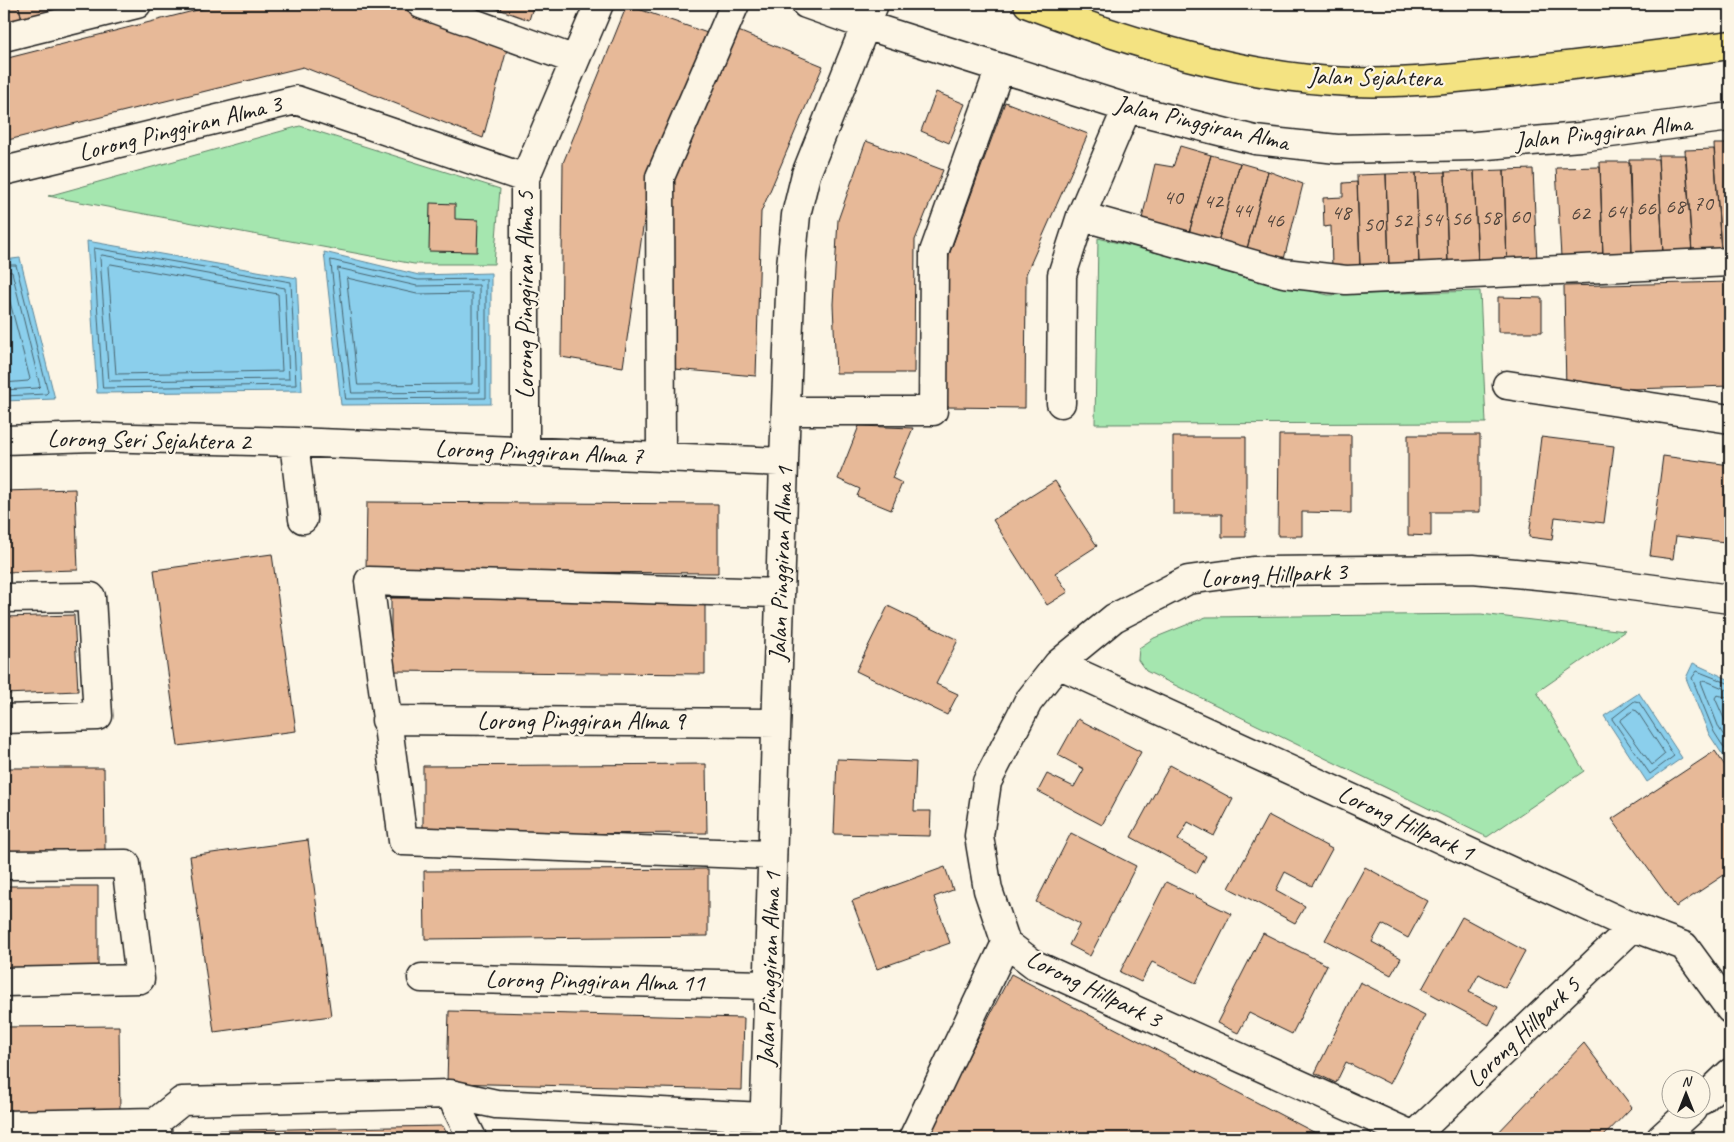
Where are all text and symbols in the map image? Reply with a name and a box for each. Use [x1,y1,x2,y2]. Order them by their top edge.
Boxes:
street label: Jalan Sejahtera [1307,60,1445,94]
street label: Lorong Pinggiran Alma 3 [75,87,287,169]
street label: Jalan Pinggiran Alma [1111,87,1295,159]
street label: Jalan Pinggiran Alma [1512,107,1696,157]
house number: 40 [1163,183,1185,211]
house number: 42 [1203,187,1225,215]
street label: Lorong Pinggiran Alma 5 [509,189,541,399]
house number: 70 [1693,189,1715,217]
house number: 68 [1665,192,1687,220]
house number: 66 [1636,194,1657,222]
house number: 44 [1232,196,1254,224]
house number: 64 [1606,197,1628,225]
house number: 48 [1331,198,1353,226]
house number: 62 [1570,199,1592,227]
house number: 60 [1510,202,1532,230]
house number: 58 [1481,203,1503,231]
house number: 56 [1451,204,1472,232]
house number: 54 [1422,205,1444,233]
house number: 46 [1264,206,1285,234]
house number: 52 [1392,206,1414,234]
house number: 50 [1363,210,1385,238]
street label: Lorong Seri Sejahtera 2 [47,422,253,458]
street label: Lorong Pinggiran Alma 7 [434,432,645,472]
street label: Jalan Pinggiran Alma 1 [762,464,800,663]
street label: Lorong Hillpark 3 [1200,555,1350,595]
street label: Lorong Pinggiran Alma 9 [477,705,687,737]
street label: Lorong Hillpark 1 [1333,778,1481,869]
street label: Jalan Pinggiran Alma 1 [750,869,788,1068]
street label: Lorong Hillpark 3 [1021,943,1168,1036]
street label: Lorong Pinggiran Alma 11 [485,963,707,999]
street label: Lorong Hillpark 5 [1459,968,1588,1094]
north arrow [1662,1070,1712,1120]
text: N [1682,1073,1693,1090]

